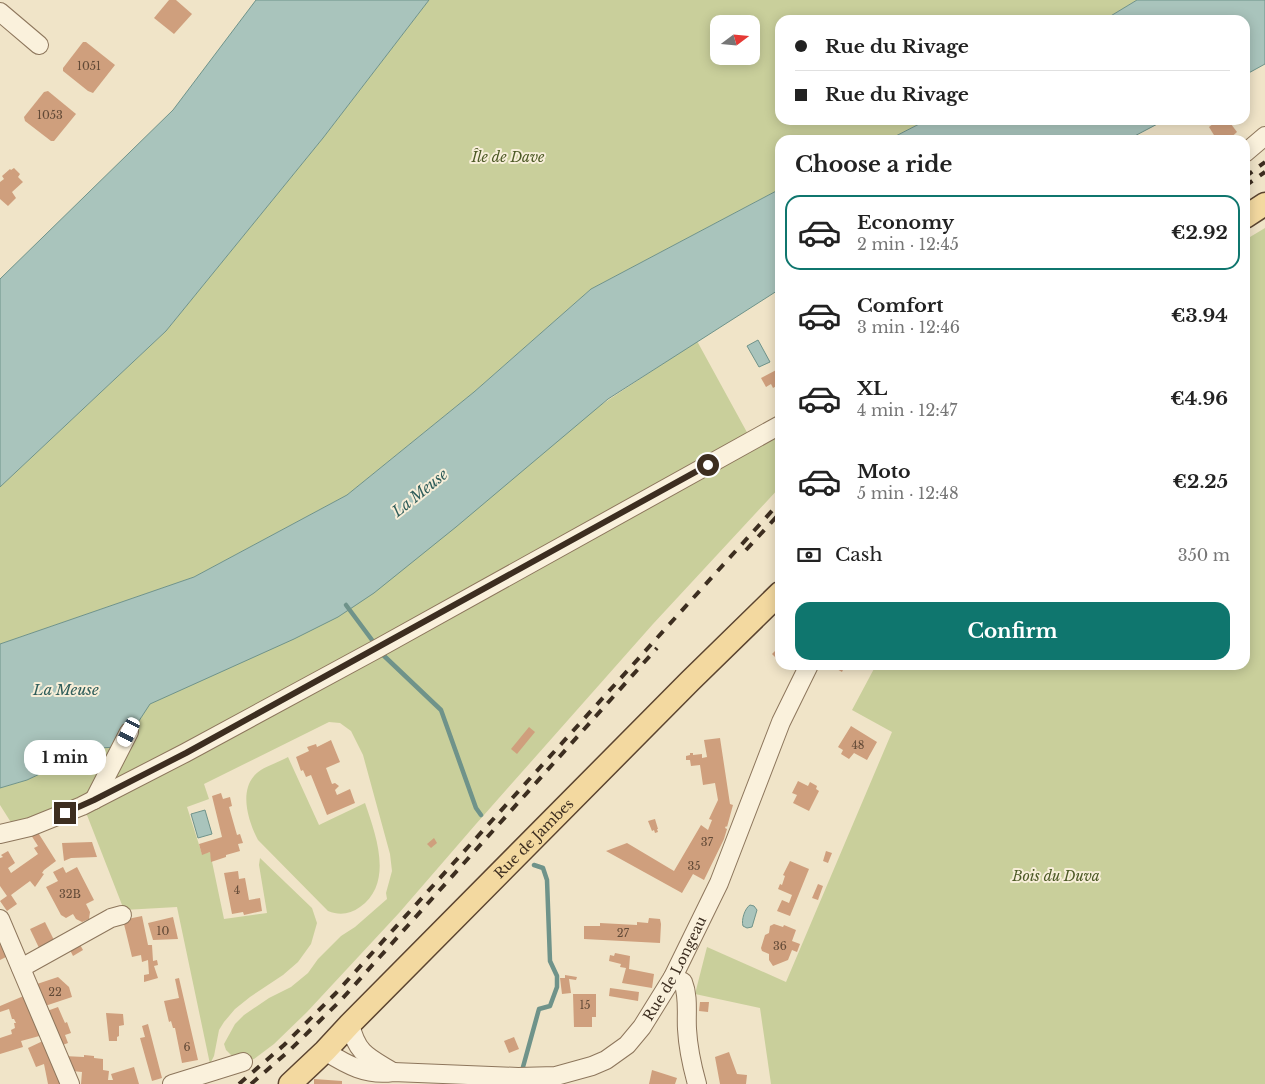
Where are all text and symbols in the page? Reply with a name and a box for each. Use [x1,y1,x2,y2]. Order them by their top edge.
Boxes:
north arrow [710,15,760,65]
map controls [710,15,760,65]
text: Rue du Rivage [825,35,969,58]
house number: 1051 [77,59,101,73]
text: Rue du Rivage [825,83,969,106]
house number: 1053 [37,108,63,122]
park label: Île de Dave [471,148,545,166]
text: Choose a ride [795,151,952,178]
icon: car [797,210,842,255]
text: Economy [857,211,954,234]
text: €2.92 [1171,221,1228,244]
text: 2 min · 12:45 [857,234,959,254]
icon: car [797,293,842,338]
text: Comfort [857,294,944,317]
text: €3.94 [1171,304,1228,327]
text: 3 min · 12:46 [857,317,960,337]
icon: car [797,376,842,421]
text: XL [857,377,887,400]
text: €4.96 [1170,387,1228,410]
text: 4 min · 12:47 [857,400,957,420]
route start [697,454,719,476]
icon: car [797,459,842,504]
text: Moto [857,460,911,483]
water label: La Meuse [387,464,451,521]
text: €2.25 [1173,470,1228,493]
text: 5 min · 12:48 [857,483,959,503]
icon: cash [795,541,823,569]
text: Cash [835,543,882,566]
text: 350 m [1178,545,1230,565]
button: Confirm [795,602,1230,660]
water label: La Meuse [32,680,99,699]
car [115,715,142,749]
house number: 48 [851,738,865,752]
callout: 1 min [24,740,106,776]
text: 1 min [42,747,88,767]
street label: Rue de Jambes [490,795,577,882]
route end [54,802,76,824]
house number: 37 [701,835,714,849]
house number: 35 [687,859,701,873]
park label: Bois du Duva [1011,867,1100,885]
house number: 4 [234,883,240,897]
house number: 32B [59,887,81,901]
street label: Rue de Longeau [639,913,711,1024]
house number: 10 [157,924,170,938]
house number: 27 [617,926,630,940]
house number: 36 [773,939,787,953]
house number: 22 [48,985,62,999]
house number: 15 [579,998,591,1012]
house number: 6 [183,1040,191,1054]

